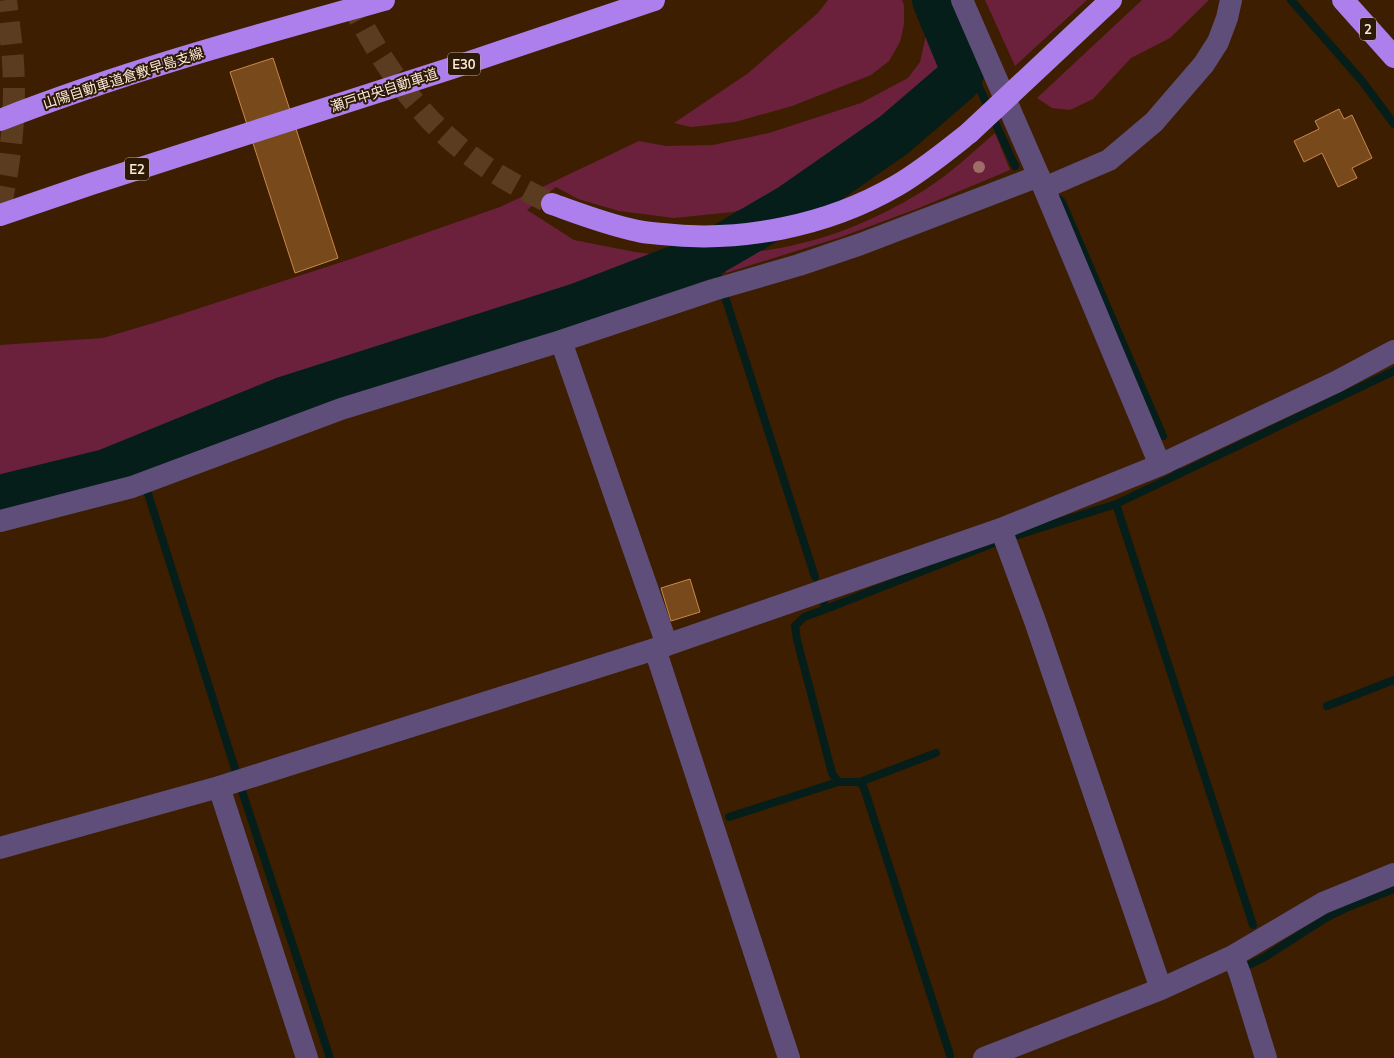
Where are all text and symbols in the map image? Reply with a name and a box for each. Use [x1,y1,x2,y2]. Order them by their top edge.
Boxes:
road number: 2 [1360,18,1376,40]
street label: 山陽自動車道倉敷早島支線 [40,43,206,113]
road number: E30 [448,53,480,75]
street label: 瀬戸中央自動車道 [328,64,440,116]
road number: E2 [125,158,149,180]

